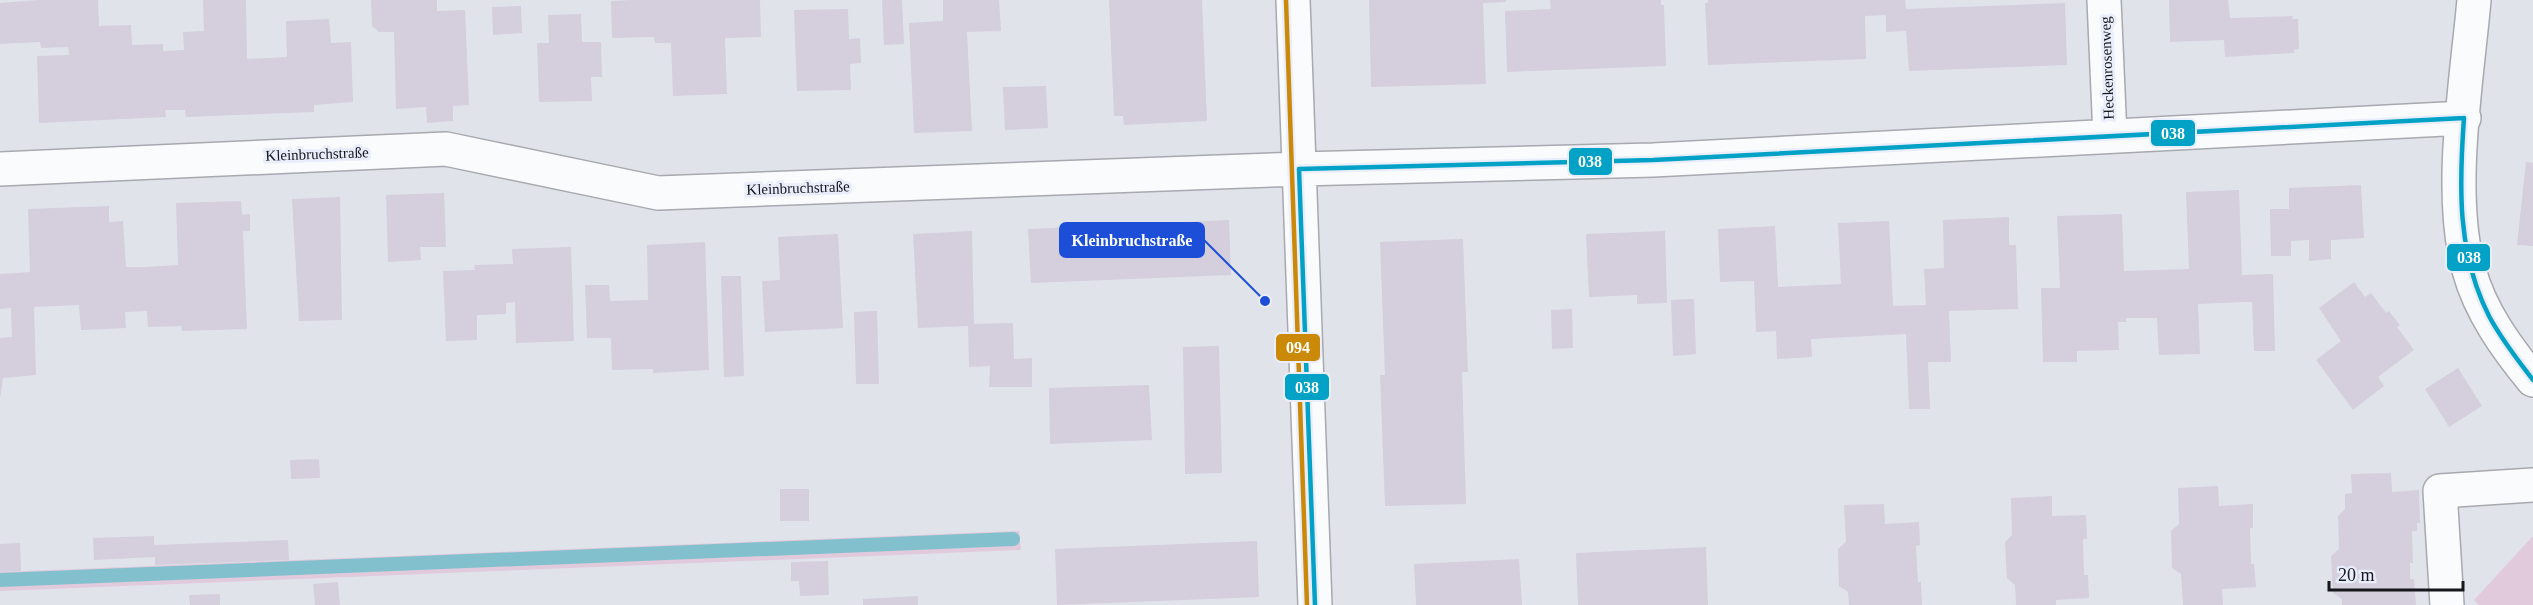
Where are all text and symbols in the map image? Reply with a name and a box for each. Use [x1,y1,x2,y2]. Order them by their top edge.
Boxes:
street label: Heckenrosenweg [2097,16,2117,120]
line badge: 038 [2150,119,2196,147]
text: 038 [2161,125,2185,142]
street label: Kleinbruchstraße [265,144,369,164]
line badge: 038 [1568,147,1613,176]
text: 038 [1578,153,1602,170]
street label: Kleinbruchstraße [746,178,850,198]
callout: Kleinbruchstraße [1060,223,1204,257]
text: Kleinbruchstraße [1072,232,1192,249]
line badge: 038 [2446,243,2491,272]
text: 038 [2457,249,2481,266]
line badge: 094 [1275,333,1321,362]
text: 094 [1286,339,1310,356]
line badge: 038 [1284,373,1330,401]
text: 038 [1295,379,1319,396]
scale bar [2329,554,2462,592]
text: 20 m [2338,565,2375,585]

